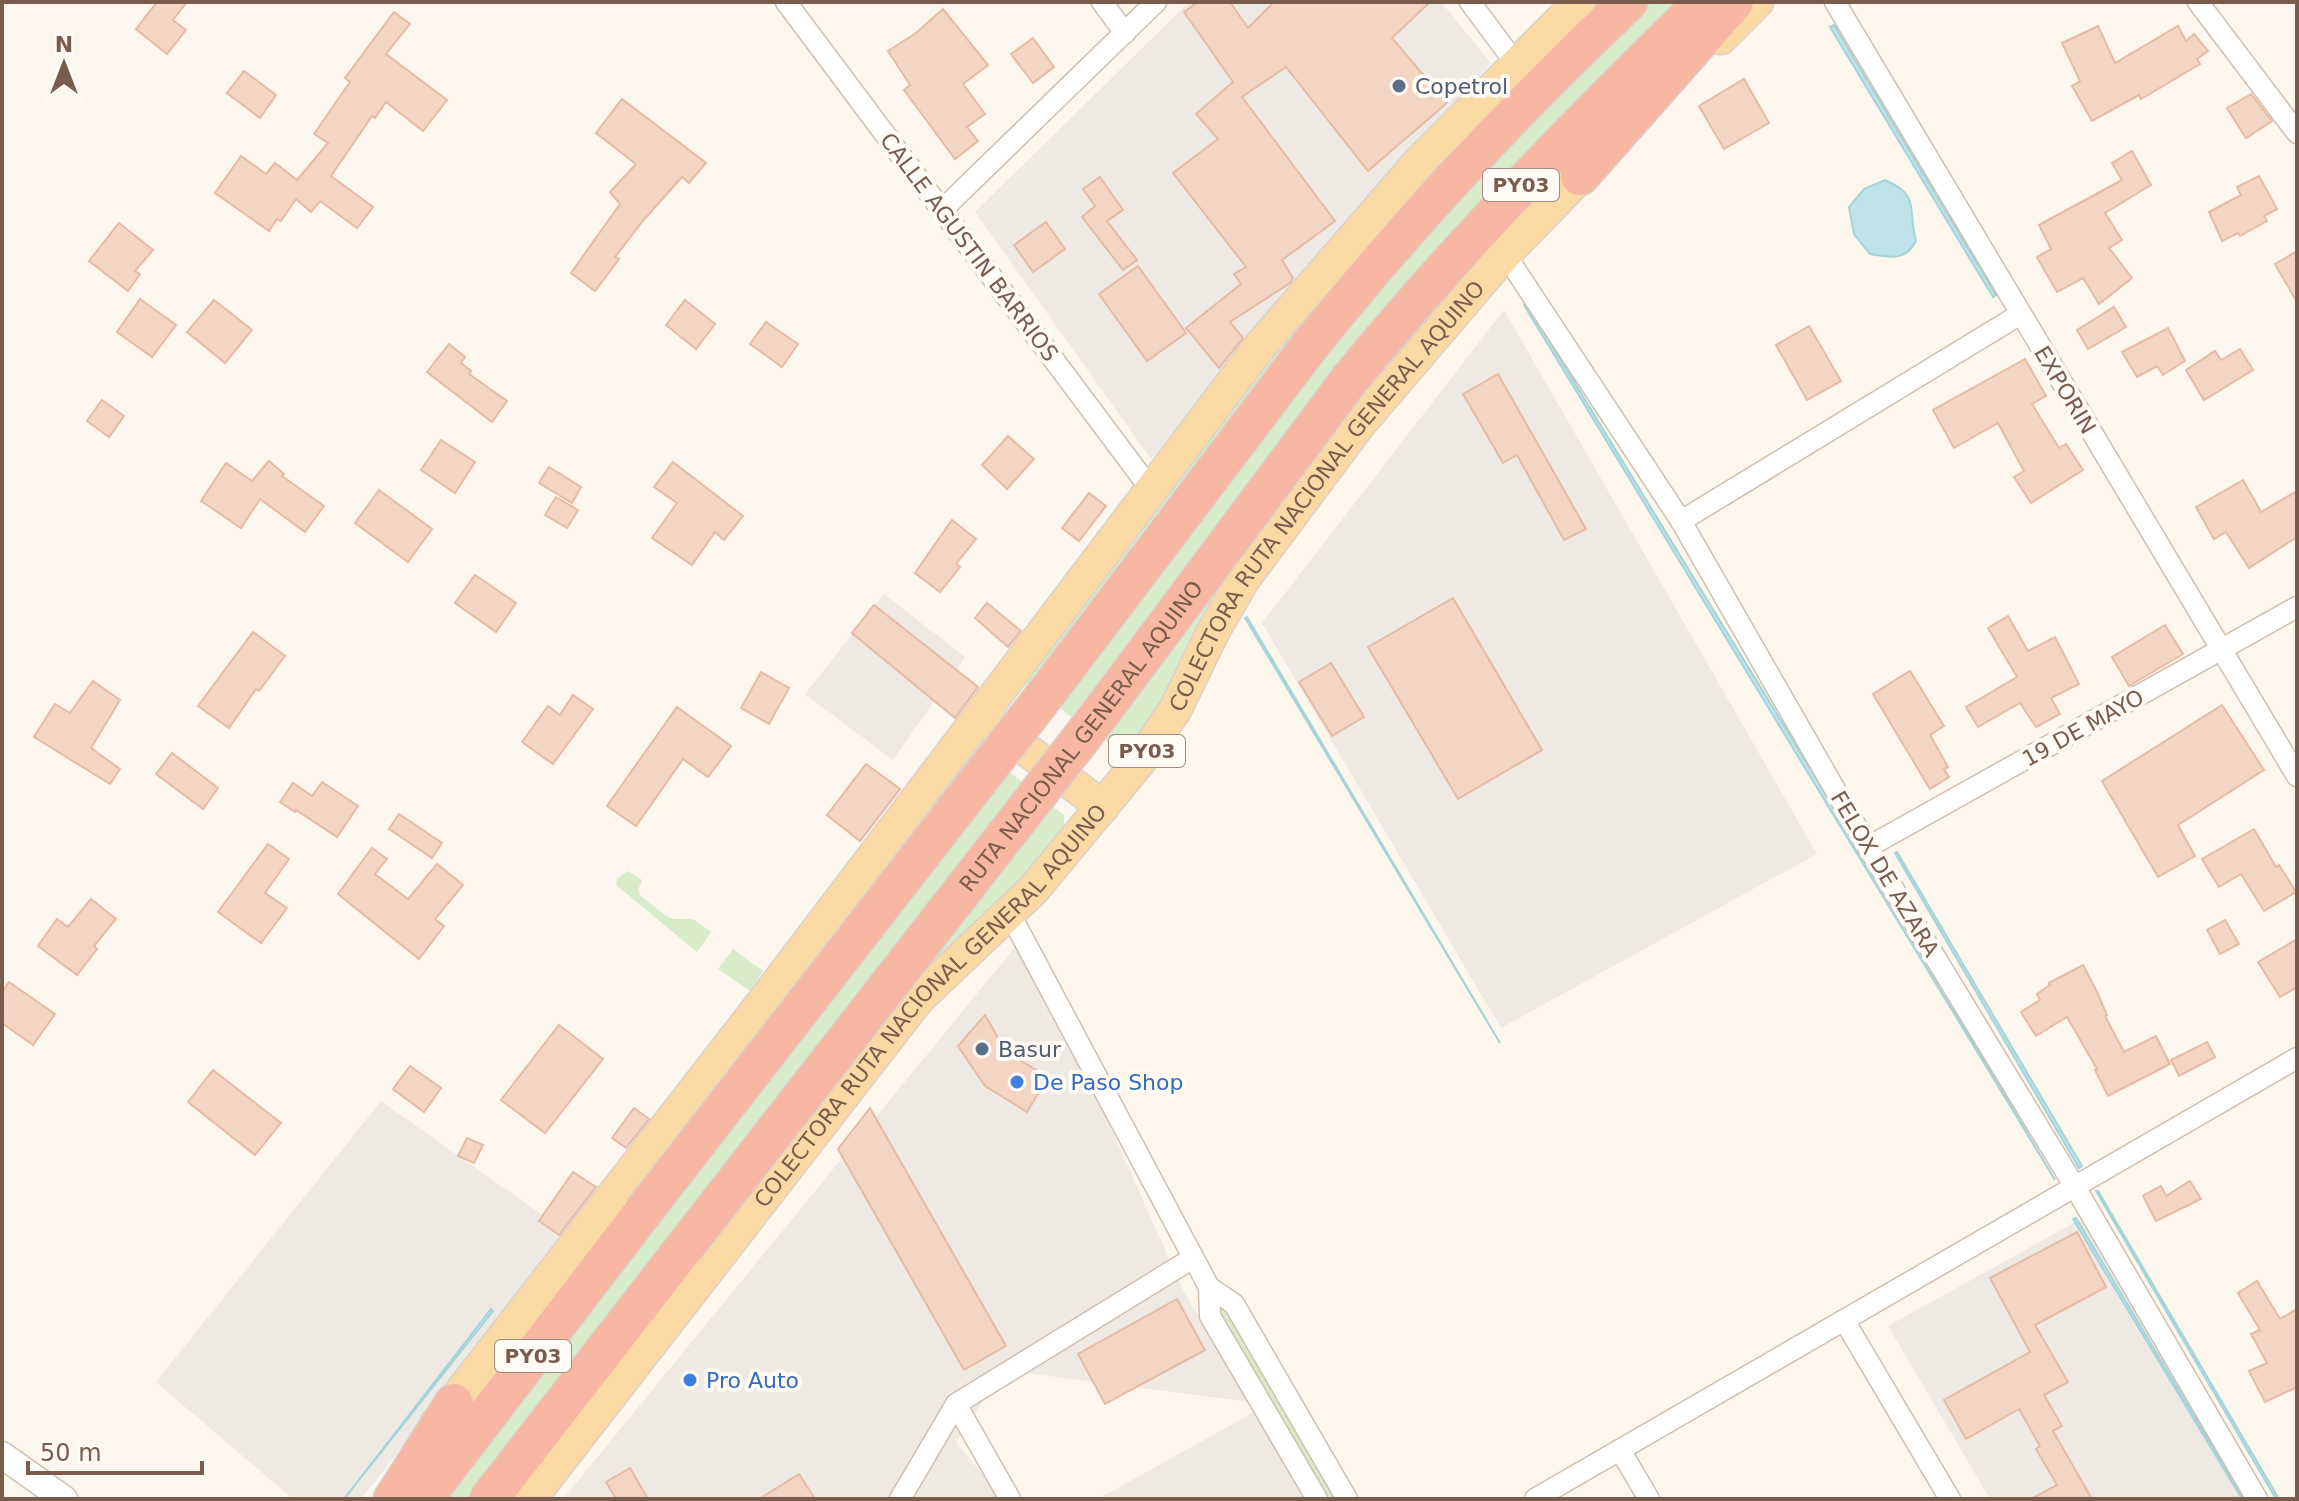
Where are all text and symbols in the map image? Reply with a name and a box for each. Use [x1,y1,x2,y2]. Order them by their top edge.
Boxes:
north arrow [24,24,104,104]
text: N [55,32,73,57]
place label: Copetrol [1415,74,1508,99]
marker: Copetrol [1390,77,1408,95]
street label: CALLE AGUSTIN BARRIOS [875,128,1063,366]
road number: PY03 [1483,169,1559,201]
street label: COLECTORA RUTA NACIONAL GENERAL AQUINO [1164,275,1489,715]
street label: EXPORIN [2029,342,2101,438]
street label: RUTA NACIONAL GENERAL AQUINO [954,575,1208,896]
street label: 19 DE MAYO [2018,684,2148,772]
road number: PY03 [1109,735,1185,767]
street label: FELOX DE AZARA [1826,787,1944,961]
street label: COLECTORA RUTA NACIONAL GENERAL AQUINO [749,799,1111,1212]
place label: Basur [998,1037,1062,1062]
marker: Basur [973,1040,991,1058]
place label: De Paso Shop [1033,1070,1183,1095]
marker: De Paso Shop [1008,1073,1026,1091]
road number: PY03 [495,1340,571,1372]
place label: Pro Auto [706,1368,799,1393]
marker: Pro Auto [681,1371,699,1389]
scale bar [28,1425,202,1475]
text: 50 m [40,1439,102,1467]

